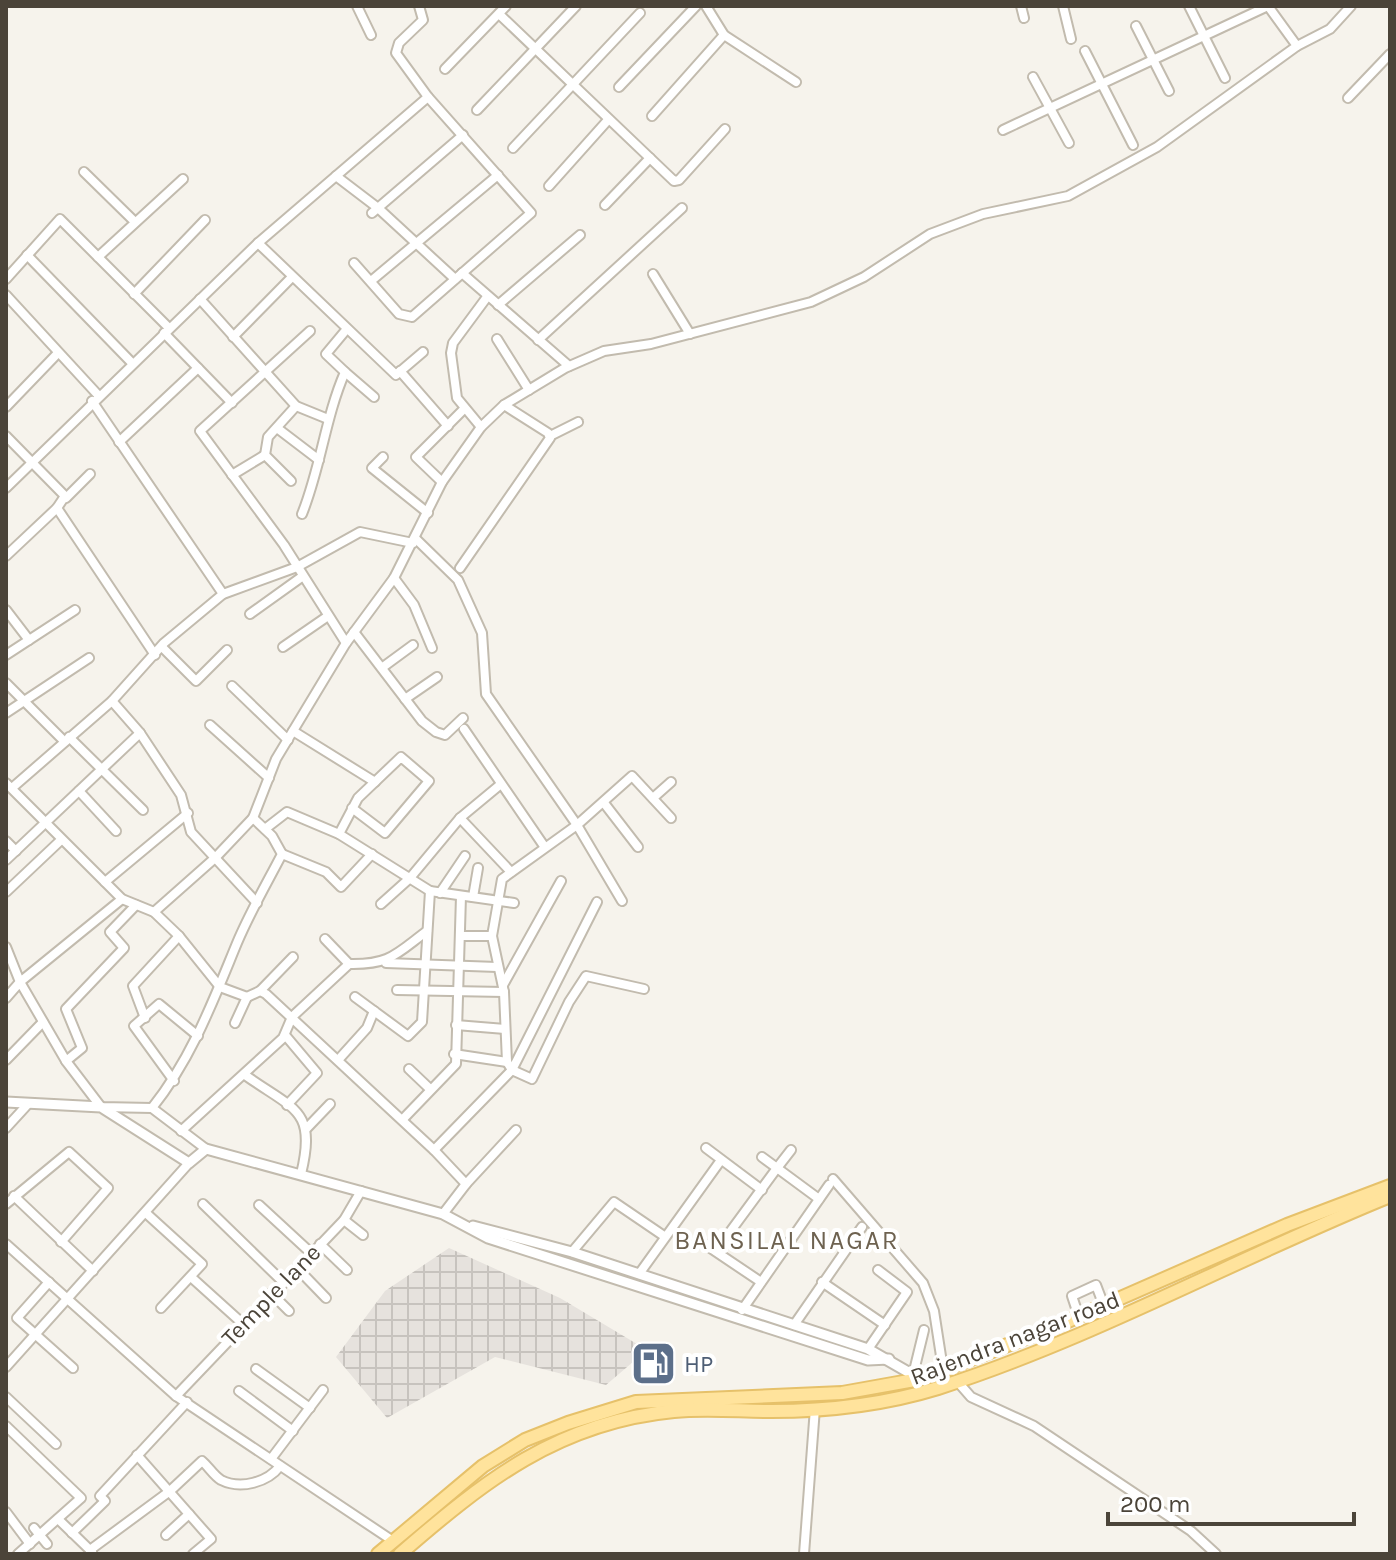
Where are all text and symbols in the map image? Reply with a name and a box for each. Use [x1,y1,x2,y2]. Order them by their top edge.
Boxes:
district label: BANSILAL NAGAR [674,1225,900,1256]
street label: Temple lane [216,1238,326,1352]
street label: Rajendra nagar road [906,1285,1124,1391]
fuel station icon: HP [629,1340,677,1388]
place label: HP [684,1350,713,1378]
scale bar [1108,1476,1354,1526]
text: 200 m [1120,1490,1191,1518]

